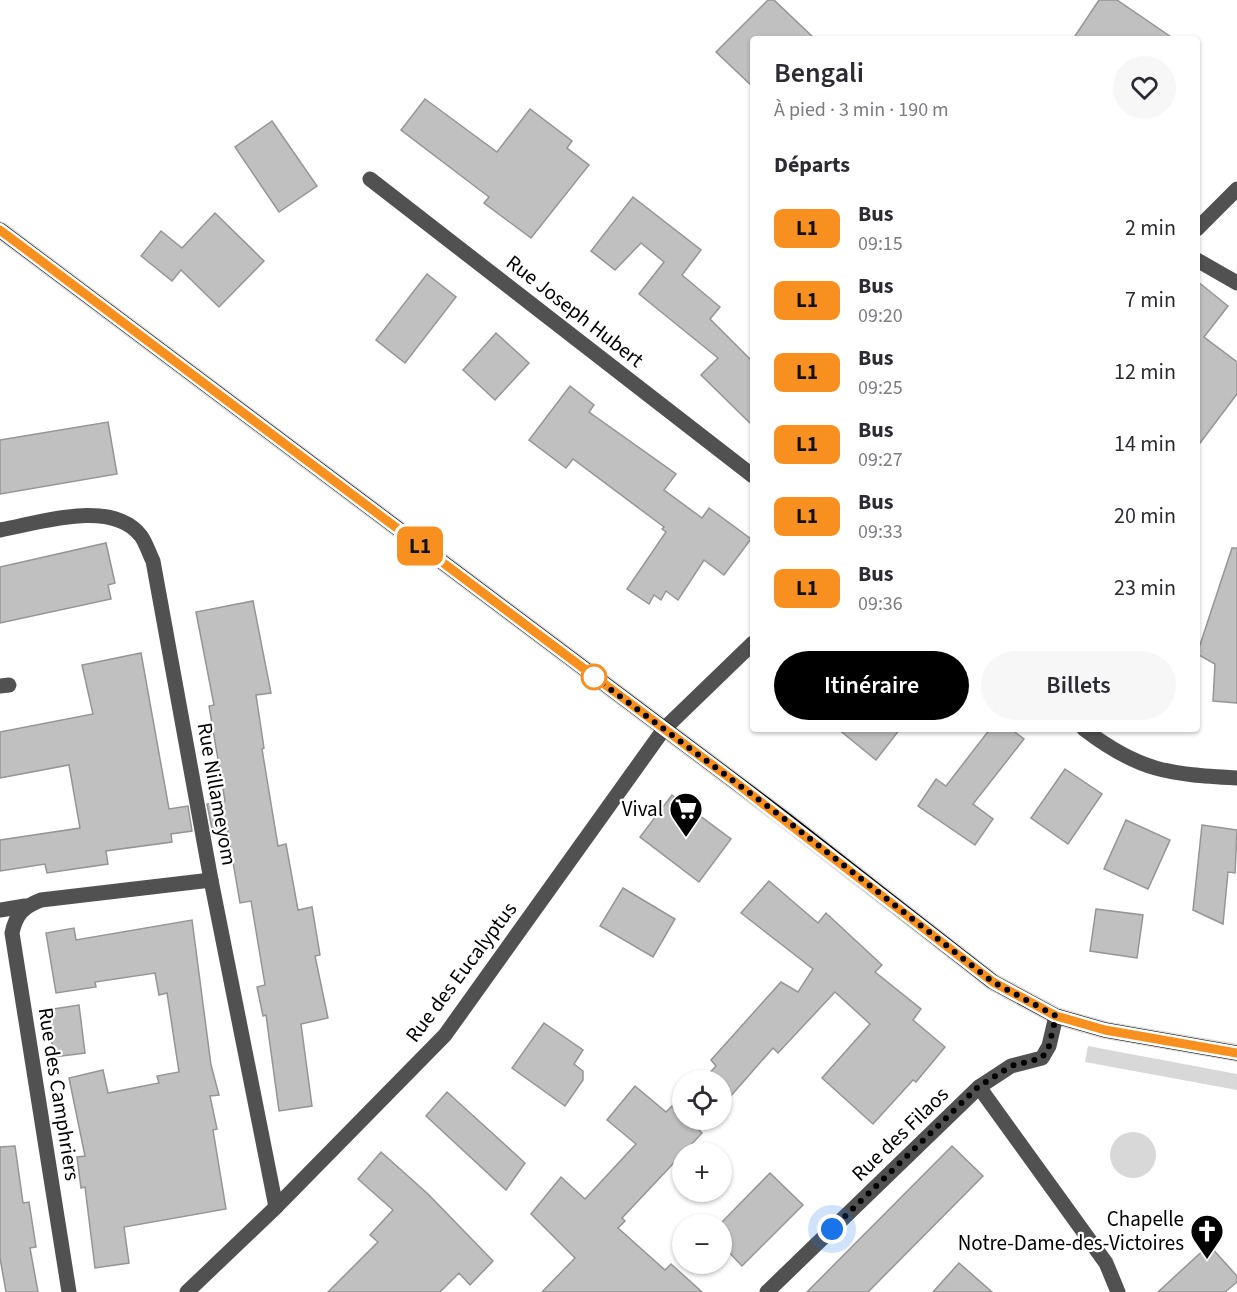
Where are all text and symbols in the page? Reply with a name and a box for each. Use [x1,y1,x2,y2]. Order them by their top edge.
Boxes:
text: Bengali [774,53,864,93]
button: heart [1113,56,1176,119]
text: À pied · 3 min · 190 m [774,96,949,124]
text: Départs [774,149,850,181]
text: Bus [858,198,894,230]
text: 2 min [1125,212,1176,244]
text: L1 [796,213,818,243]
text: 09:15 [858,230,903,258]
street label: Rue Joseph Hubert [500,248,650,374]
text: Bus [858,270,894,302]
text: 7 min [1125,284,1176,316]
text: L1 [796,285,818,315]
text: 09:20 [858,302,903,330]
text: Bus [858,342,894,374]
text: 12 min [1114,356,1176,388]
text: L1 [796,357,818,387]
text: 09:25 [858,374,903,402]
text: Bus [858,414,894,446]
text: 14 min [1114,428,1176,460]
text: L1 [796,429,818,459]
text: 09:27 [858,446,903,474]
text: Bus [858,486,894,518]
text: 20 min [1114,500,1176,532]
text: L1 [796,501,818,531]
text: 09:33 [858,518,903,546]
line badge: L1 [393,526,447,566]
text: L1 [409,531,431,561]
text: Bus [858,558,894,590]
text: 23 min [1114,572,1176,604]
text: L1 [796,573,818,603]
text: 09:36 [858,590,903,618]
button: Itinéraire [774,651,969,720]
button: Billets [981,651,1176,720]
unlabelled marker [581,664,607,690]
street label: Rue Nillameyom [190,720,244,868]
supermarket icon: Vival [668,791,704,838]
place label: Vival [622,794,663,824]
street label: Rue des Eucalyptus [398,895,524,1049]
street label: Rue des Camphriers [30,1005,88,1183]
map controls [672,1070,732,1274]
button: locate [672,1070,732,1130]
street label: Rue des Filaos [845,1080,955,1188]
button: + [672,1142,732,1202]
place label: Chapelle Notre-Dame-des-Victoires [958,1204,1184,1258]
church icon: Chapelle Notre-Dame-des-Victoires [1189,1213,1225,1260]
button: − [672,1214,732,1274]
your location [817,1214,847,1244]

